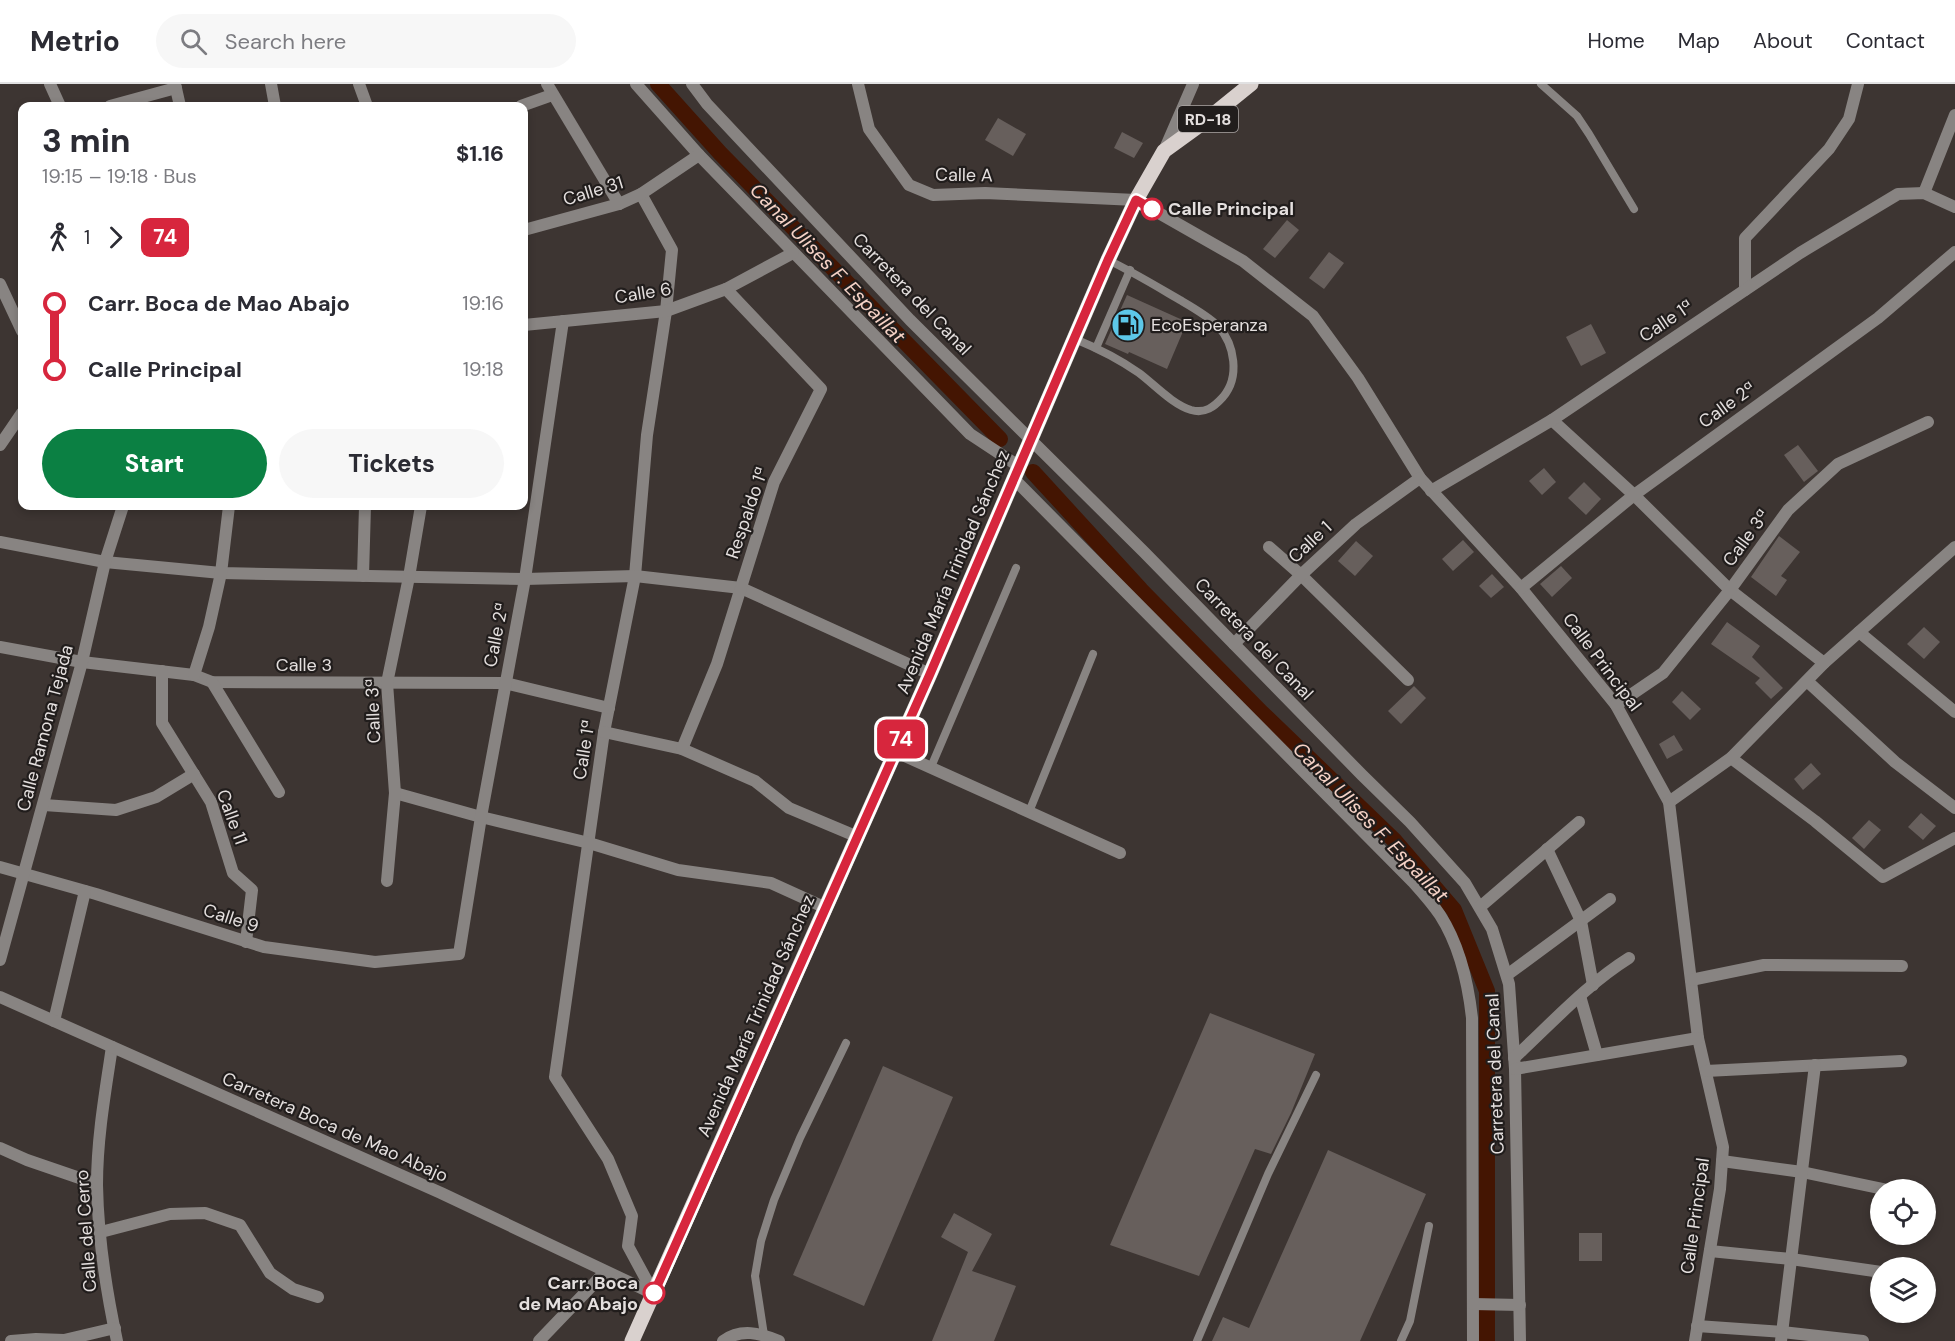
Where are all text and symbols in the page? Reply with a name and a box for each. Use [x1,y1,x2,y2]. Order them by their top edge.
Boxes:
search box [156,14,576,68]
text: Metrio [30,23,120,60]
icon: search [177,25,210,58]
text: Search here [225,27,346,56]
text: Home [1587,27,1645,55]
text: Map [1678,27,1720,55]
text: About [1753,27,1813,55]
text: Contact [1846,27,1925,55]
road number: RD-18 [1178,106,1238,132]
text: 3 min [42,119,130,162]
text: $1.16 [456,139,504,168]
street label: Calle A [935,162,993,188]
text: 19:15 – 19:18 · Bus [42,163,197,189]
street label: Calle 31 [560,171,626,211]
water label: Canal Ulises F. Espaillat [745,177,912,349]
place label: Calle Principal [1168,197,1294,221]
marker: Calle Principal [1141,198,1163,220]
icon: walk [42,221,75,254]
icon: forward [99,221,132,254]
text: 74 [153,223,177,251]
text: 1 [84,224,90,250]
street label: Carretera del Canal [847,228,977,360]
street label: Calle 6 [613,277,673,309]
text: Carr. Boca de Mao Abajo [88,289,350,318]
text: 19:16 [462,290,504,316]
street label: Calle 1ª [1634,294,1698,348]
fuel station icon: EcoEsperanza [1110,307,1146,343]
place label: EcoEsperanza [1151,313,1268,337]
text: Calle Principal [88,355,242,384]
text: 19:18 [463,356,504,382]
street label: Calle 2ª [1694,376,1760,434]
button: Start [42,429,267,498]
button: Tickets [279,429,504,498]
street label: Avenida María Trinidad Sánchez [891,446,1015,698]
street label: Respaldo 1ª [720,464,774,562]
street label: Calle 3ª [1717,505,1775,571]
street label: Calle 1 [1283,516,1337,568]
street label: Carretera del Canal [1189,573,1319,705]
street label: Calle 2ª [478,601,514,669]
street label: Calle Principal [1557,608,1647,716]
street label: Calle Ramona Tejada [11,642,79,814]
street label: Calle 3 [276,653,332,677]
street label: Calle 3ª [360,678,386,744]
street label: Calle 1ª [567,719,601,781]
line badge: 74 [874,720,928,758]
text: 74 [889,725,913,753]
water label: Canal Ulises F. Espaillat [1288,736,1455,908]
street label: Calle 11 [211,786,253,848]
street label: Avenida María Trinidad Sánchez [692,891,820,1141]
street label: Calle 9 [200,898,262,938]
street label: Carretera del Canal [1480,993,1510,1155]
street label: Carretera Boca de Mao Abajo [218,1066,452,1188]
street label: Calle Principal [1675,1156,1715,1276]
street label: Calle del Cerro [70,1169,102,1293]
map controls [1870,1179,1936,1323]
button: locate [1870,1179,1936,1245]
button: layers [1870,1257,1936,1323]
place label: Carr. Boca de Mao Abajo [518,1271,638,1316]
marker: Carr. Boca de Mao Abajo [643,1282,665,1304]

